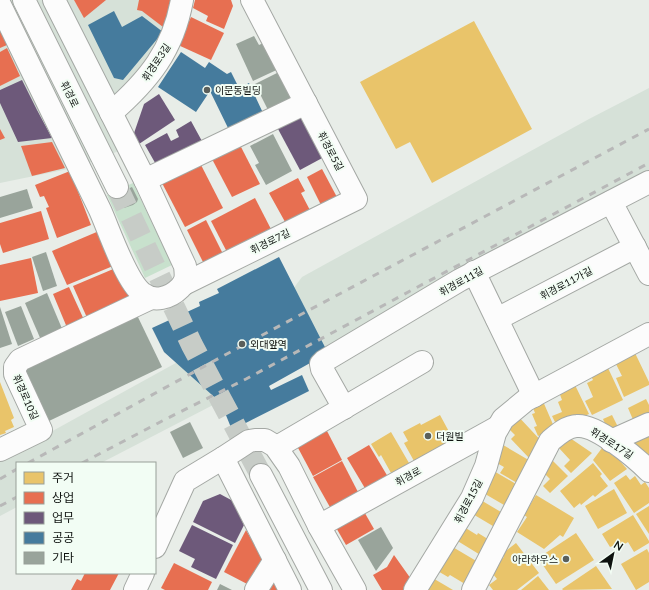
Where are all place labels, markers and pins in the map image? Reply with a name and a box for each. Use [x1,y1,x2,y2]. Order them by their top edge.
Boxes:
place label: 이문동빌딩 [215,84,261,96]
marker: 이문동빌딩 [202,85,212,95]
place label: 외대앞역 [250,338,287,350]
marker: 외대앞역 [237,339,247,349]
place label: 더원빌 [436,430,464,442]
marker: 더원빌 [423,431,433,441]
place label: 아라하우스 [512,553,558,565]
marker: 아라하우스 [561,554,571,564]

